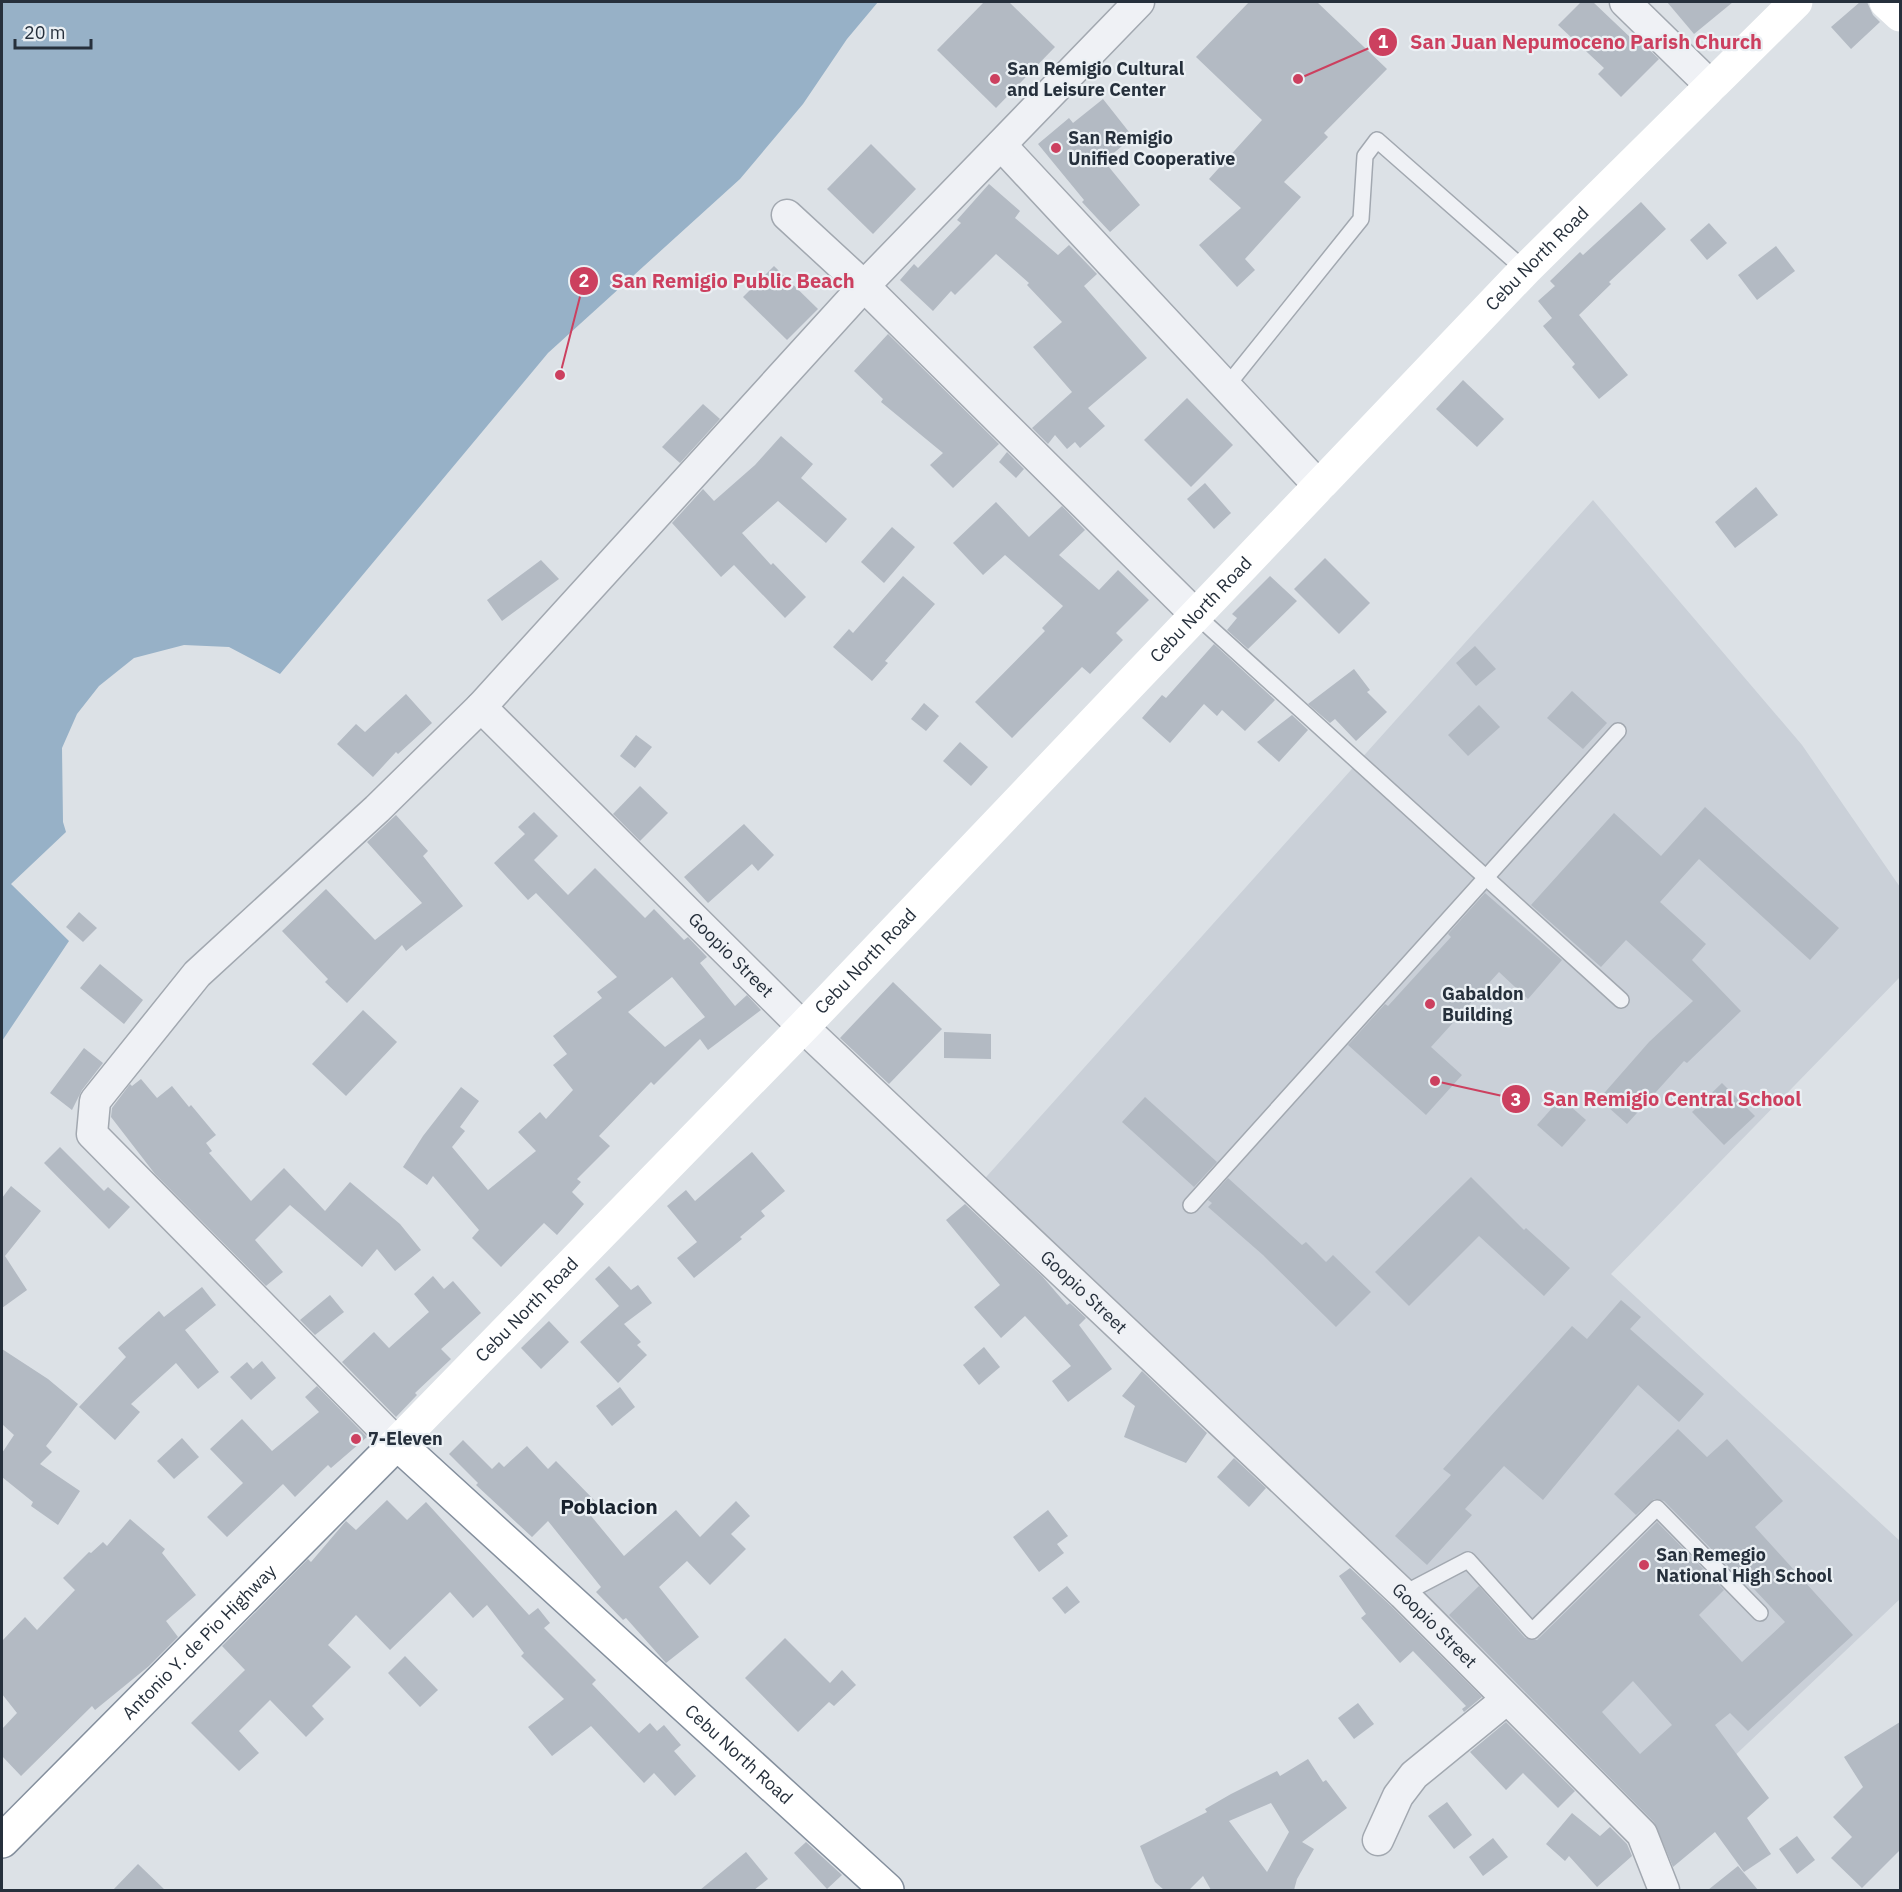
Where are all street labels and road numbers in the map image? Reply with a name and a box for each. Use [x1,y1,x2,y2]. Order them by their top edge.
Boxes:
street label: Cebu North Road [1480,201,1594,315]
street label: Cebu North Road [1145,552,1257,667]
street label: Cebu North Road [809,903,921,1019]
street label: Goopio Street [683,907,779,1002]
street label: Goopio Street [1036,1245,1132,1338]
street label: Cebu North Road [470,1252,583,1367]
street label: Antonio Y. de Pio Highway [117,1559,281,1724]
street label: Goopio Street [1387,1578,1482,1673]
street label: Cebu North Road [680,1699,797,1809]

